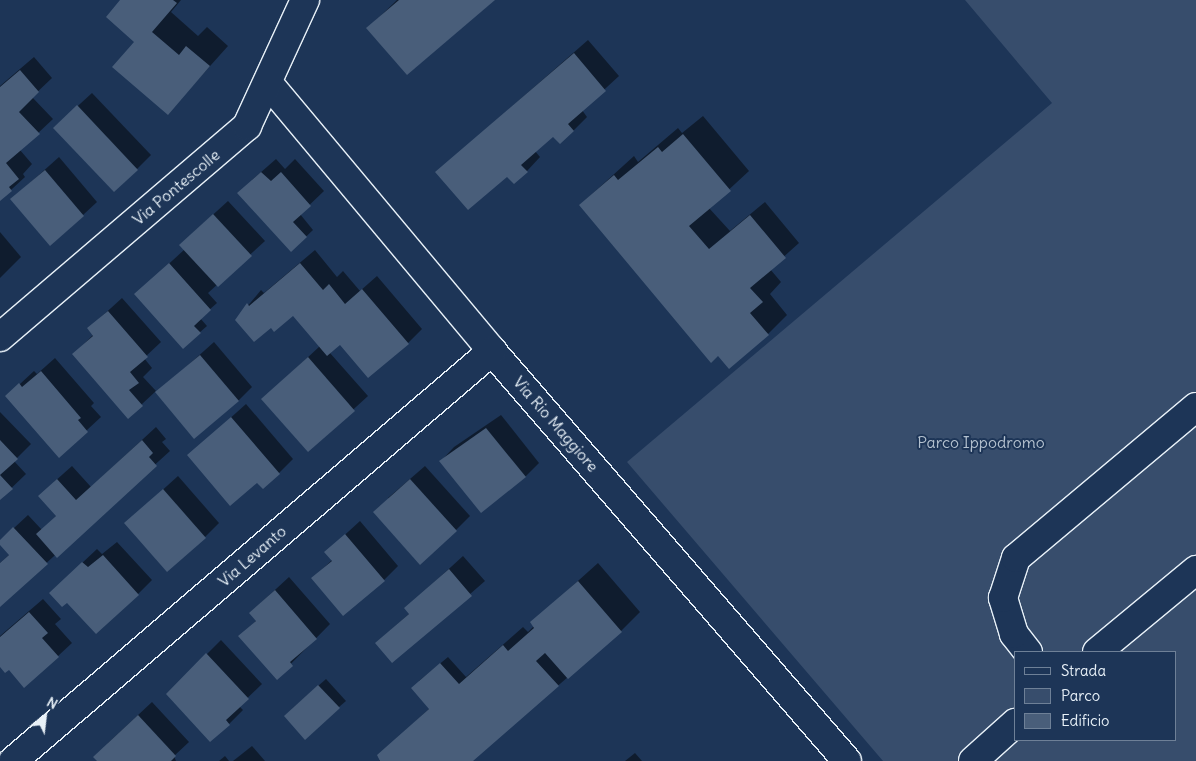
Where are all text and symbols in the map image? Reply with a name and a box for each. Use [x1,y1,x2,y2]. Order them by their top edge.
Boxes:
street label: Via Pontescolle [129,145,223,229]
street label: Via Rio Maggiore [509,372,603,476]
park label: Parco Ippodromo [917,432,1045,452]
street label: Via Levanto [214,521,290,591]
legend [1014,651,1176,741]
text: Strada [1061,661,1106,680]
text: Parco [1061,686,1100,705]
north arrow [20,691,70,741]
text: N [44,693,61,713]
text: Edificio [1061,711,1109,730]

